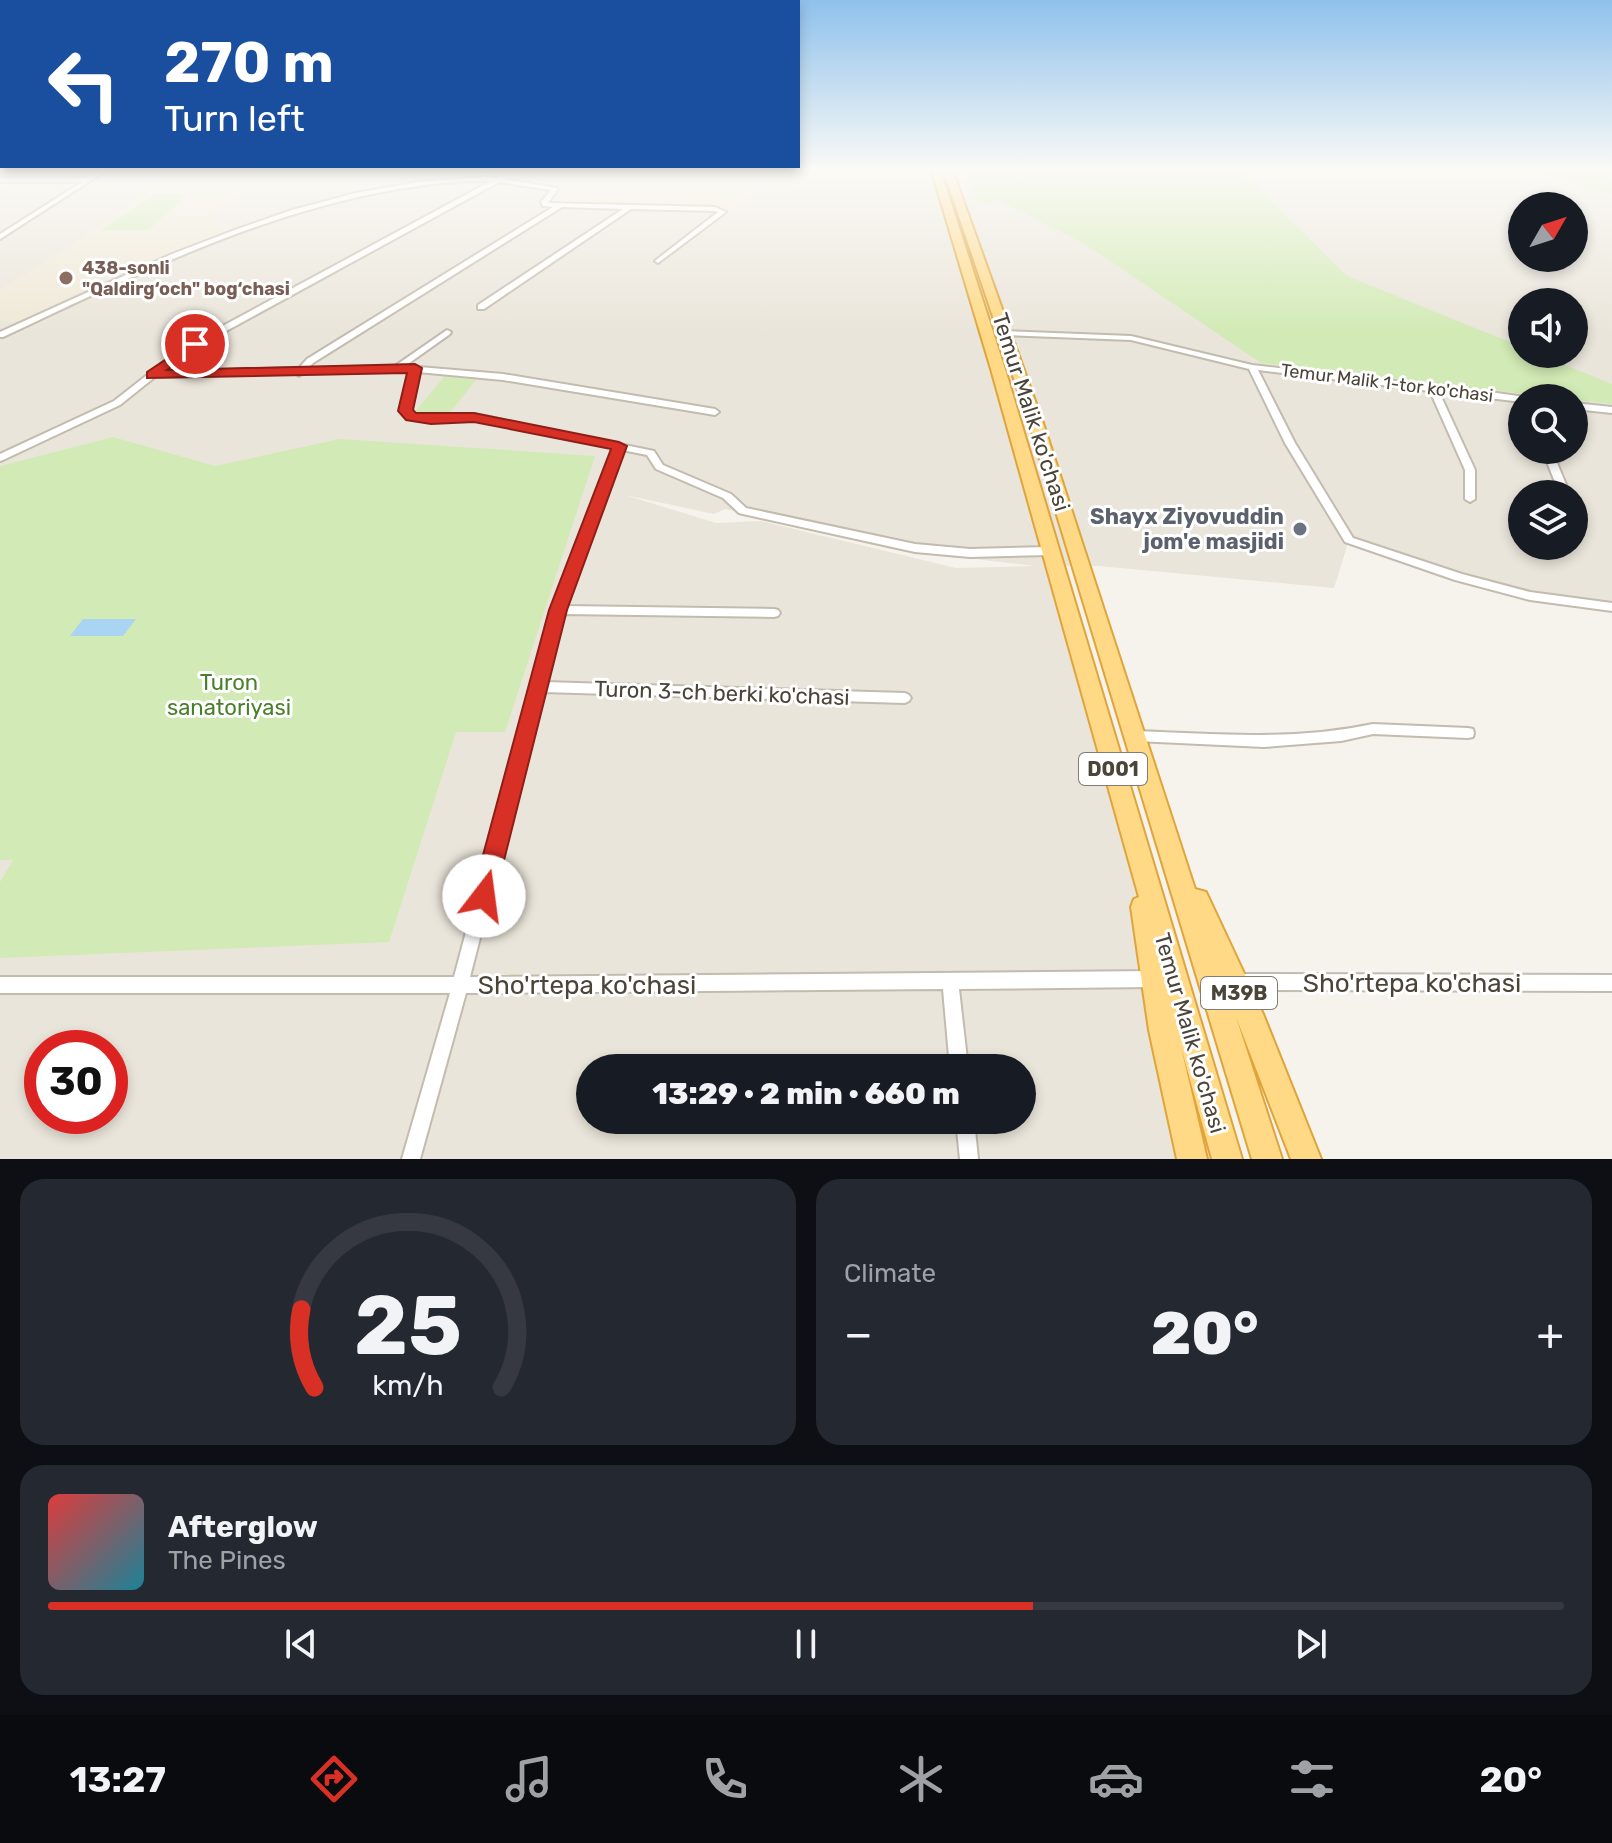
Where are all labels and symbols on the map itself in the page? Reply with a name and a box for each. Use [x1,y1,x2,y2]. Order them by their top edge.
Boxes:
north arrow [1508,192,1588,272]
place label: 438-sonli "Qaldirg‘och" bog‘chasi [82,257,290,300]
marker: 438-sonli "Qaldirg‘och" bog‘chasi [57,269,75,287]
street label: Temur Malik ko'chasi [986,309,1076,515]
pin [161,310,229,378]
street label: Temur Malik 1-tor ko'chasi [1280,359,1494,407]
place label: Shayx Ziyovuddin jom'e masjidi [1090,503,1284,555]
marker: Shayx Ziyovuddin jom'e masjidi [1291,520,1309,538]
park label: Turon sanatoriyasi [167,669,291,721]
street label: Turon 3-ch berki ko'chasi [594,675,850,711]
road number: D001 [1079,753,1147,785]
position arrow [442,854,526,938]
street label: Temur Malik ko'chasi [1148,930,1232,1136]
street label: Sho'rtepa ko'chasi [1303,968,1521,999]
street label: Sho'rtepa ko'chasi [478,970,696,1001]
road number: M39B [1201,977,1277,1009]
speed limit sign: 30 [24,1030,128,1134]

